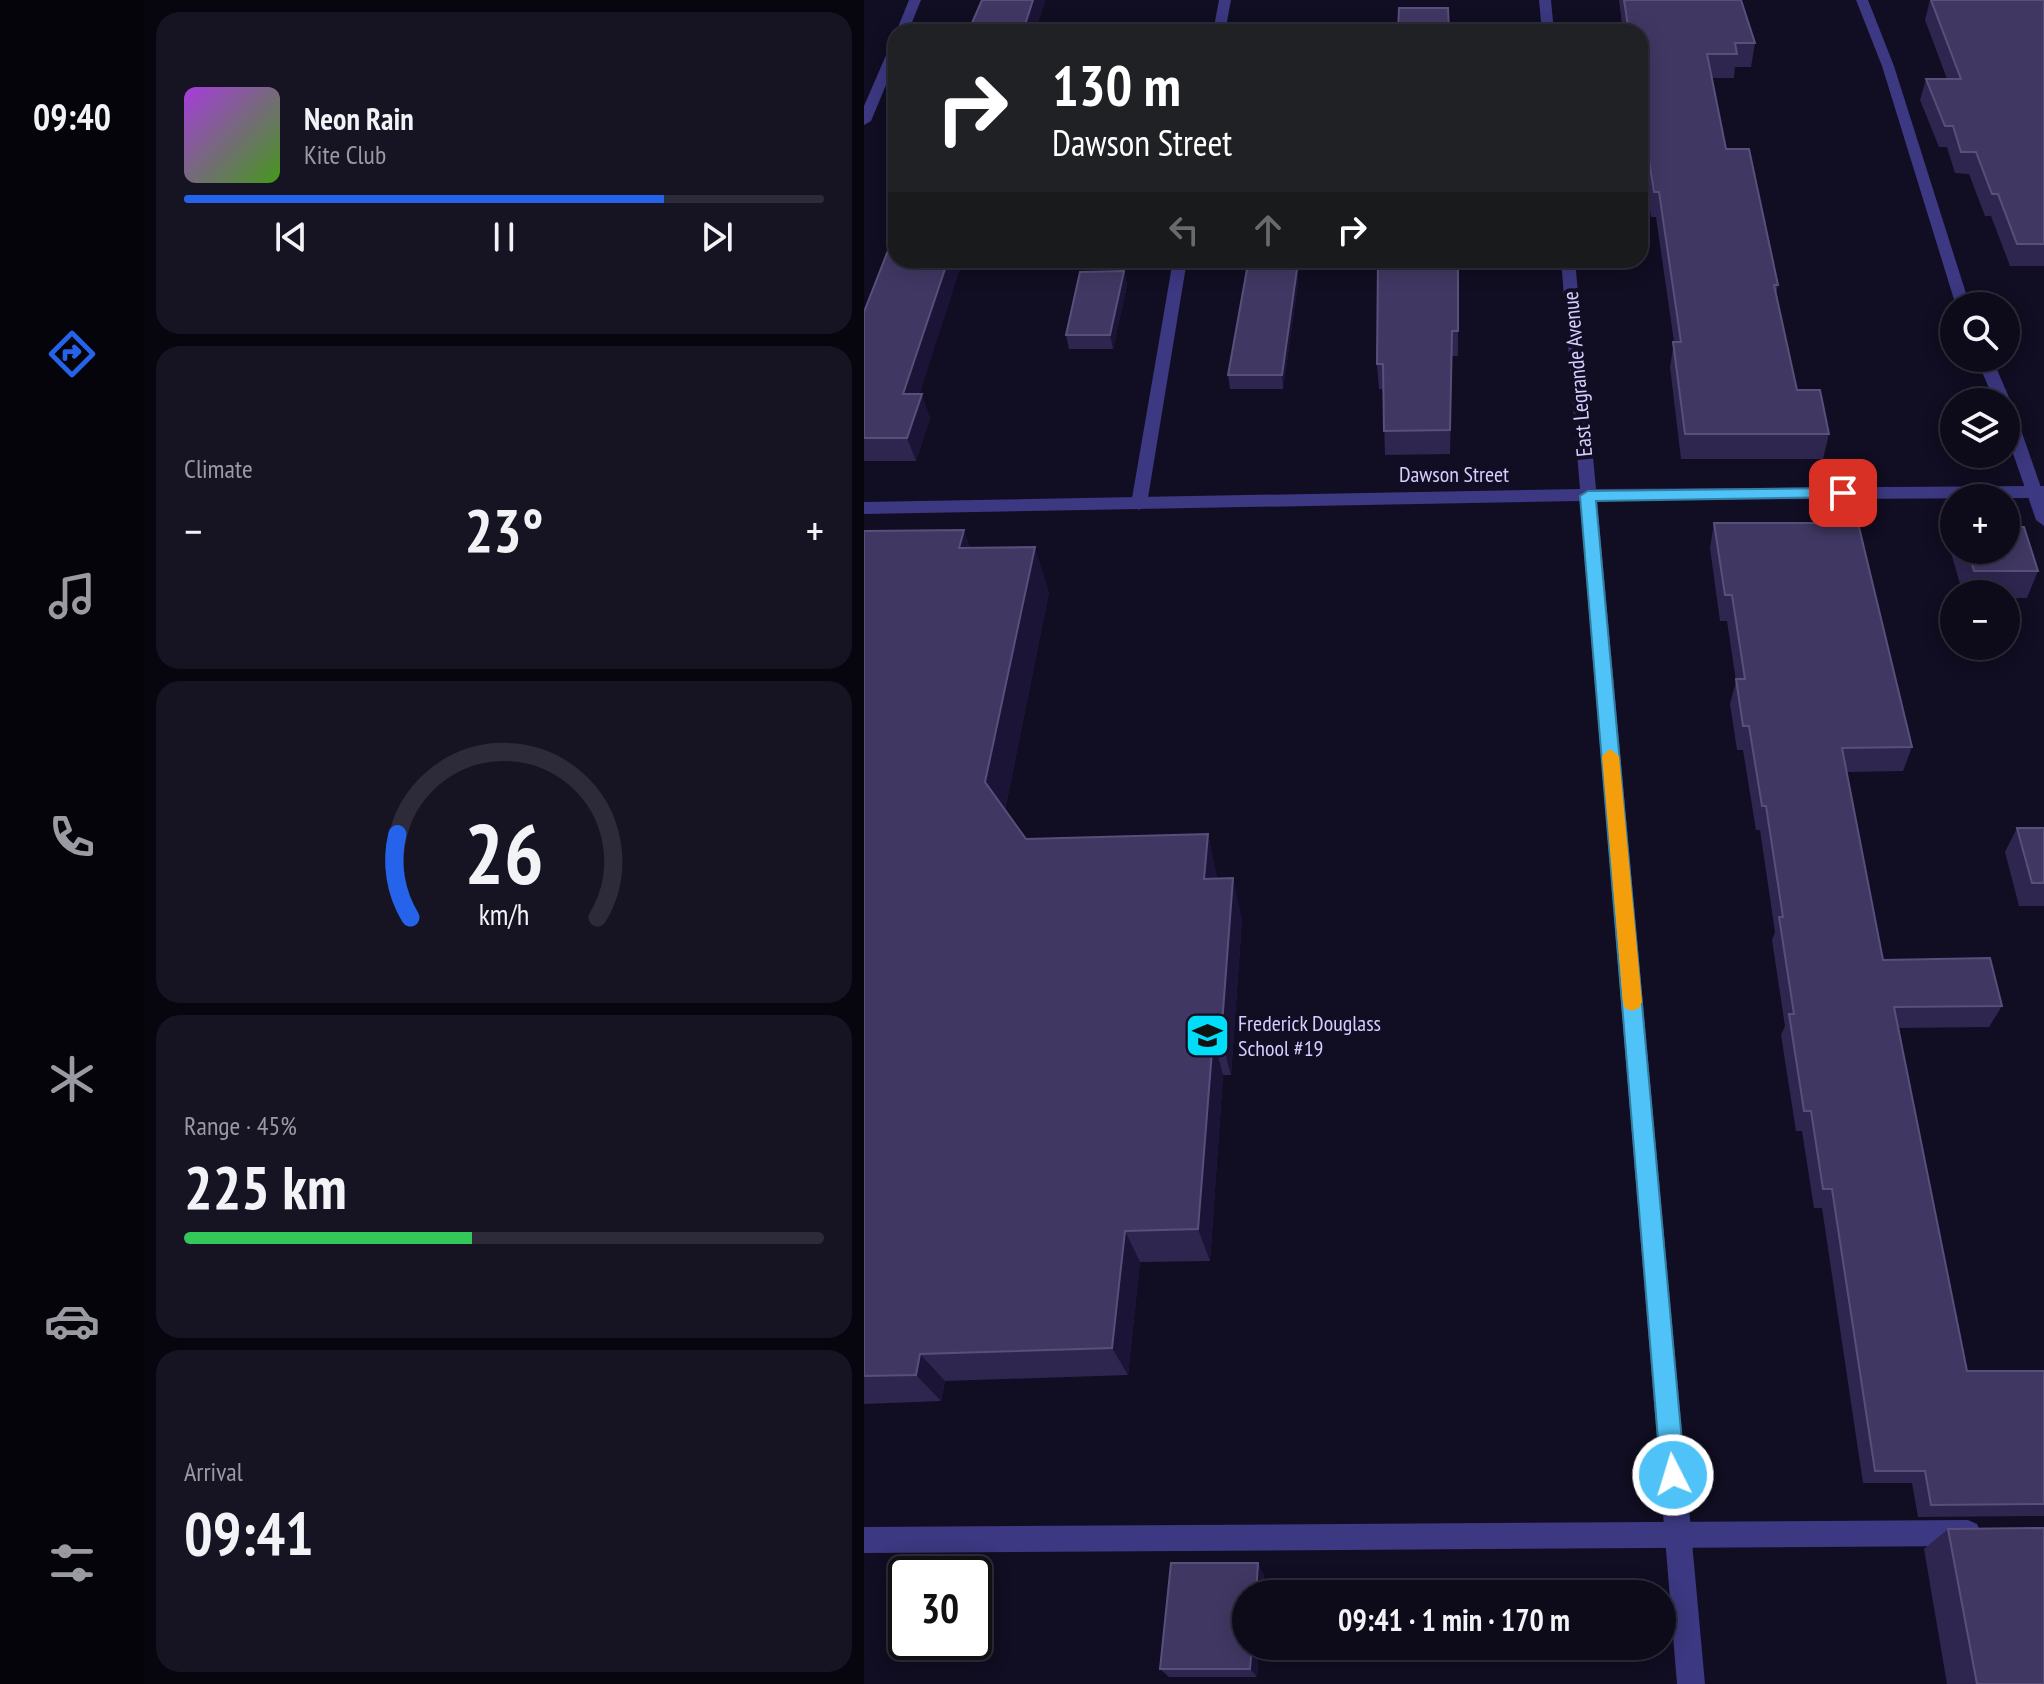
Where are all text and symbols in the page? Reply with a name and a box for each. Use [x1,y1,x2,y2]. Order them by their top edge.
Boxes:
text: 130 m [1052,49,1181,121]
icon: right [920,56,1024,160]
text: 09:40 [33,93,111,140]
text: Neon Rain [304,99,414,138]
text: Dawson Street [1052,119,1232,166]
text: Kite Club [304,138,386,171]
icon: left [1162,208,1206,252]
icon: ahead [1246,208,1290,252]
icon: right [1330,208,1374,252]
icon: previous [269,215,313,259]
icon: pause [482,215,526,259]
icon: next [695,215,739,259]
street label: East Legrande Avenue [1556,290,1598,458]
map controls [1940,292,2020,660]
button: search [1940,292,2020,372]
icon: directions [44,326,100,382]
button: layers [1940,388,2020,468]
text: Climate [184,452,253,485]
pin [1809,459,1877,527]
street label: Dawson Street [1399,460,1509,488]
icon: arrive [1821,471,1865,515]
button: + [1940,484,2020,564]
text: 23° [464,491,544,569]
text: − [184,502,202,559]
text: + [806,502,824,559]
icon: music [44,568,100,624]
button: − [1940,580,2020,660]
text: 26 [464,799,544,907]
icon: phone [44,809,100,865]
text: km/h [479,896,529,933]
place label: Frederick Douglass School #19 [1238,1009,1381,1062]
school or university icon: Frederick Douglass School #19 [1183,1012,1231,1060]
icon: climate [44,1051,100,1107]
text: Range · 45% [184,1109,297,1142]
text: 225 km [184,1148,347,1226]
icon: car [44,1293,100,1349]
position arrow [1631,1433,1715,1517]
text: Arrival [184,1455,243,1488]
text: 09:41 [184,1494,314,1572]
icon: filters [44,1535,100,1591]
speed limit sign: 30 [888,1556,992,1660]
text: 09:41 · 1 min · 170 m [1338,1600,1570,1639]

